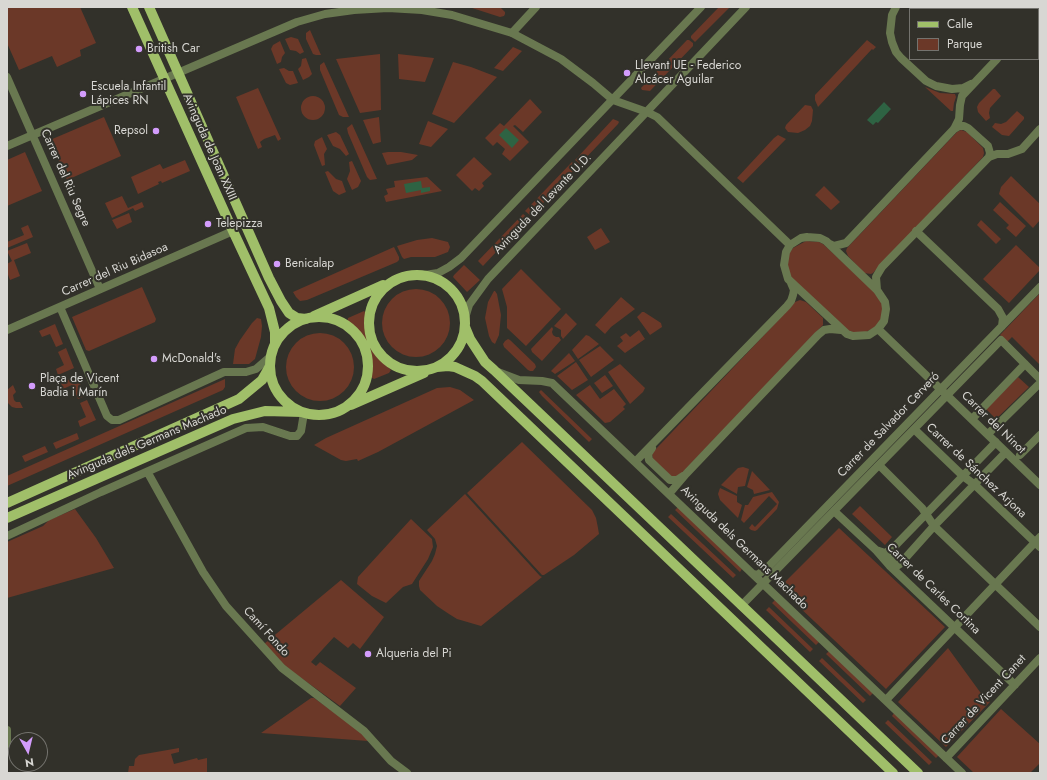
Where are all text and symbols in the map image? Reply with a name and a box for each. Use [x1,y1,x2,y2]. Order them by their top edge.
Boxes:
legend [909,8,1039,60]
text: Calle [947,15,973,33]
text: Parque [947,35,982,53]
place label: British Car [147,42,200,56]
marker: British Car [134,44,144,54]
place label: Llevant UE - Federico Alcácer Aguilar [635,59,741,87]
marker: Llevant UE - Federico Alcácer Aguilar [622,68,632,78]
place label: Escuela Infantil Lápices RN [91,80,166,108]
marker: Escuela Infantil Lápices RN [78,89,88,99]
street label: Avinguda de Joan XXIII [179,91,239,203]
place label: Repsol [114,124,148,138]
marker: Repsol [151,126,161,136]
street label: Carrer del Riu Segre [37,127,93,229]
street label: Avinguda del Levante U.D. [491,151,595,257]
place label: Telepizza [216,217,263,231]
marker: Telepizza [203,219,213,229]
street label: Carrer del Riu Bidasoa [60,240,170,300]
place label: Benicalap [285,257,334,271]
marker: Benicalap [272,259,282,269]
place label: McDonald's [162,352,221,366]
marker: McDonald's [149,354,159,364]
street label: Carrer de Salvador Cerveró [835,369,943,481]
place label: Plaça de Vicent Badia i Marín [40,372,119,400]
marker: Plaça de Vicent Badia i Marín [27,381,37,391]
street label: Carrer del Ninot [958,389,1028,457]
street label: Avinguda dels Germans Machado [65,403,229,483]
street label: Carrer de Sánchez Arjona [923,421,1029,521]
street label: Avinguda dels Germans Machado [677,483,811,613]
street label: Carrer de Carles Cortina [883,540,983,638]
street label: Camí Fondo [240,604,292,660]
place label: Alqueria del Pi [376,647,452,661]
marker: Alqueria del Pi [363,649,373,659]
street label: Carrer de Vicent Canet [939,652,1029,748]
north arrow [8,732,48,772]
text: N [24,754,35,771]

